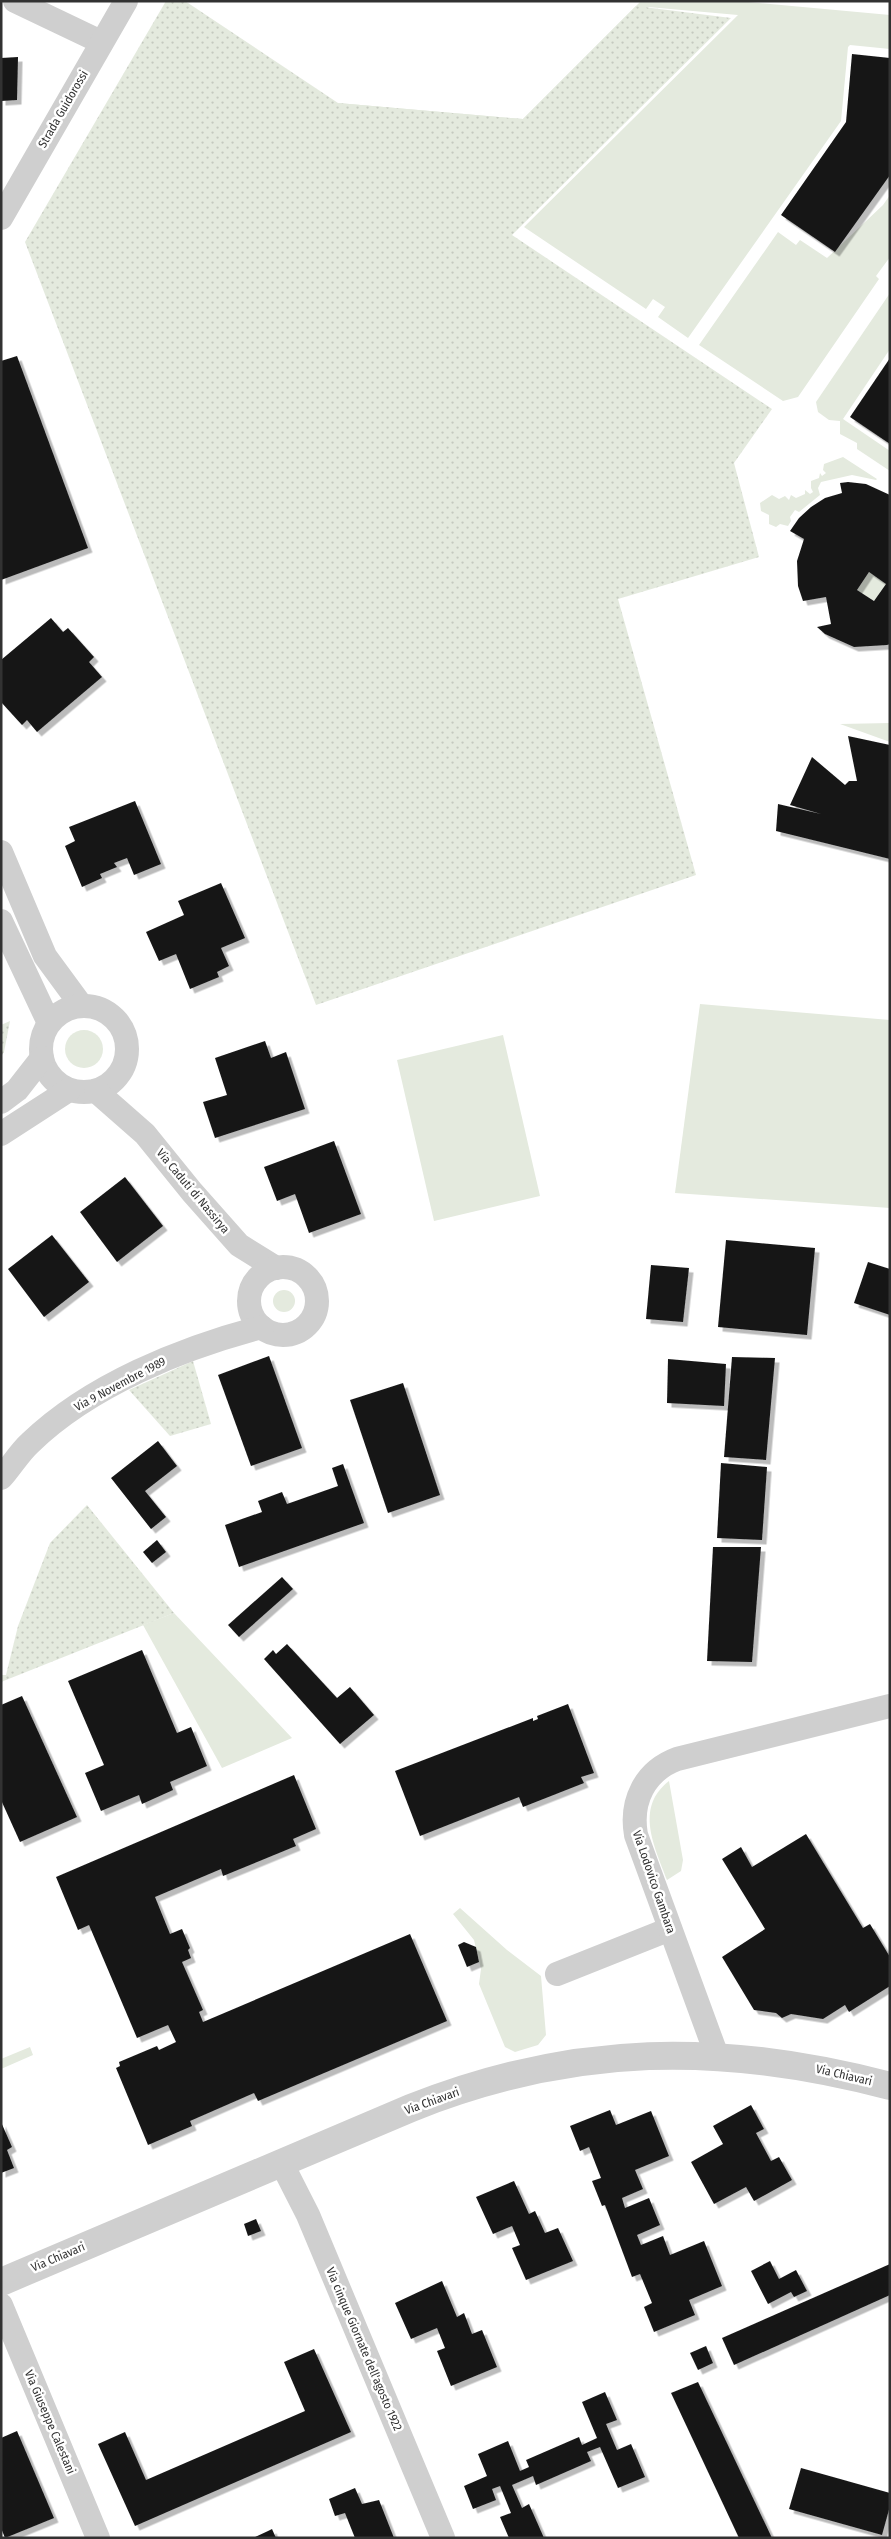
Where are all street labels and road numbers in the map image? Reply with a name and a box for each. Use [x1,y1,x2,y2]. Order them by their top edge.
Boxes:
street label: Strada Guidorossi [35,68,91,150]
street label: Via Caduti di Nassirya [154,1146,232,1236]
street label: Via 9 Novembre 1989 [72,1354,168,1414]
street label: Via Lodovico Gambara [630,1829,678,1936]
street label: Via Chiavari [815,2062,873,2088]
street label: Via Chiavari [403,2085,461,2117]
street label: Via Chiavari [29,2239,87,2275]
street label: Via cinque Giornate dell'agosto 1922 [323,2265,405,2433]
street label: Via Giuseppe Calestani [22,2368,78,2476]

